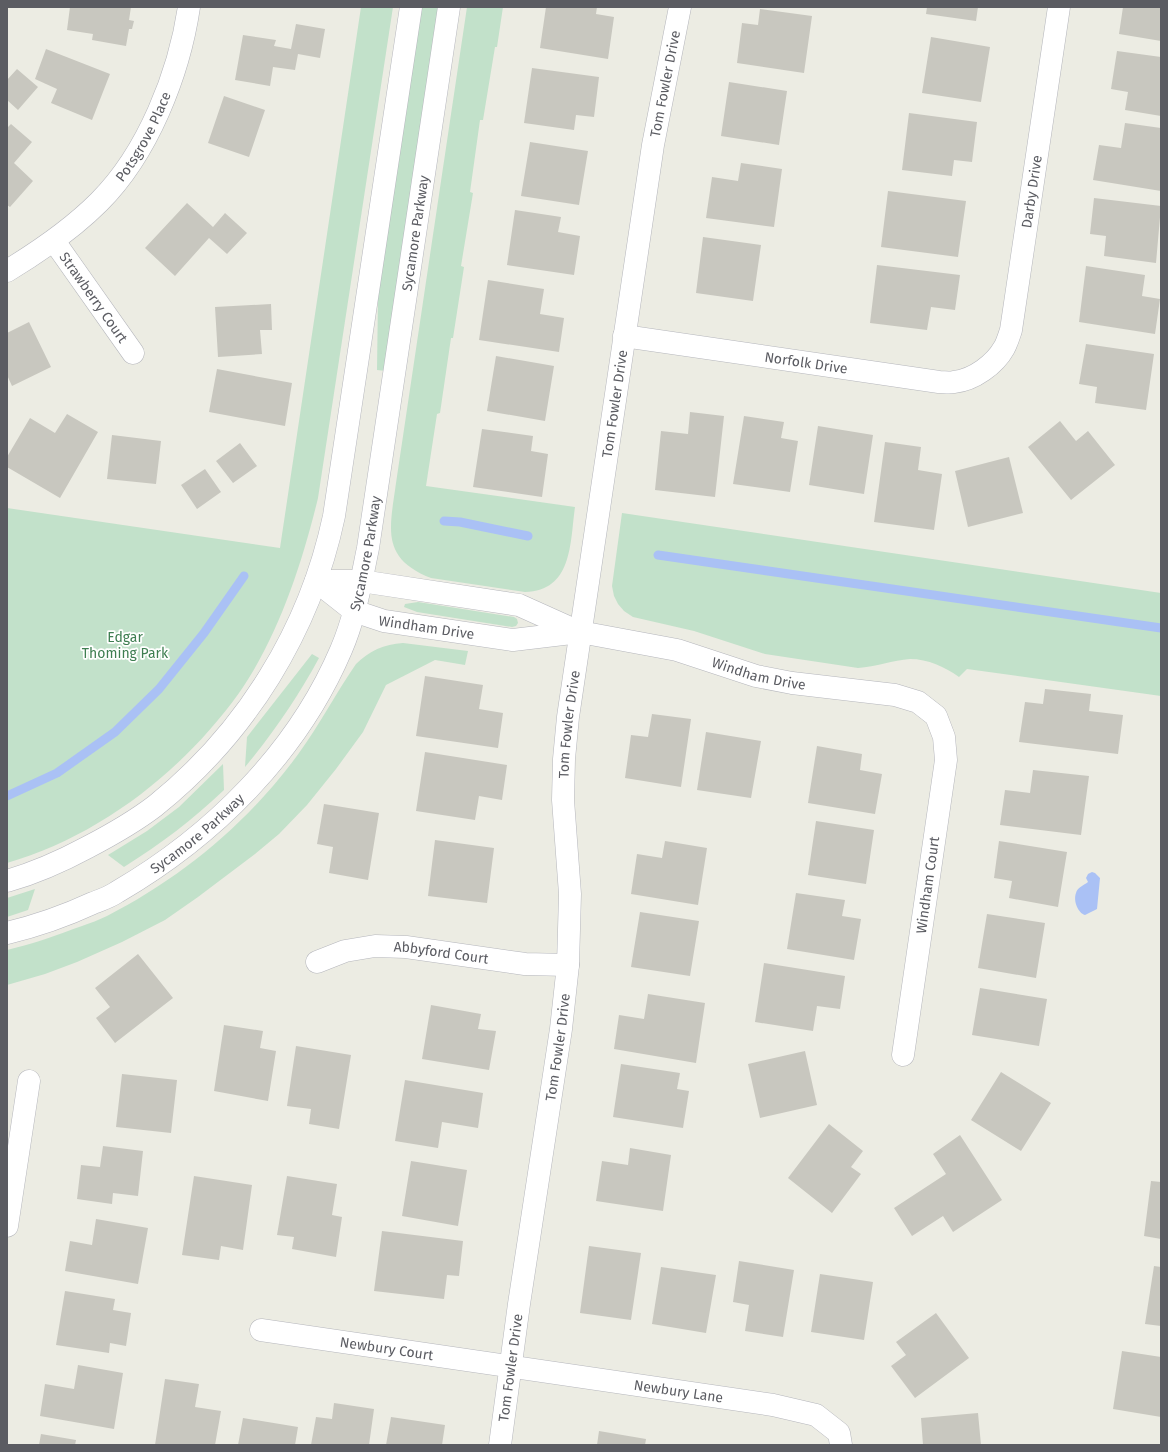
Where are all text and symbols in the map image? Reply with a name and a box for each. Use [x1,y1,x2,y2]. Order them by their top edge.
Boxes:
street label: Tom Fowler Drive [646,29,684,139]
street label: Potsgrove Place [112,89,174,185]
street label: Darby Drive [1018,154,1045,229]
street label: Sycamore Parkway [398,174,432,292]
street label: Strawberry Court [56,249,132,347]
street label: Norfolk Drive [763,348,849,377]
street label: Tom Fowler Drive [598,349,631,459]
street label: Sycamore Parkway [346,494,384,613]
street label: Windham Drive [377,612,476,643]
park label: Edgar Thoming Park [82,629,169,662]
street label: Windham Drive [710,654,807,693]
street label: Tom Fowler Drive [555,669,583,779]
street label: Sycamore Parkway [147,790,248,877]
street label: Windham Court [913,834,943,935]
street label: Abbyford Court [393,938,491,967]
street label: Tom Fowler Drive [542,992,573,1102]
street label: Tom Fowler Drive [495,1313,526,1423]
street label: Newbury Court [339,1333,435,1364]
street label: Newbury Lane [633,1376,724,1406]

